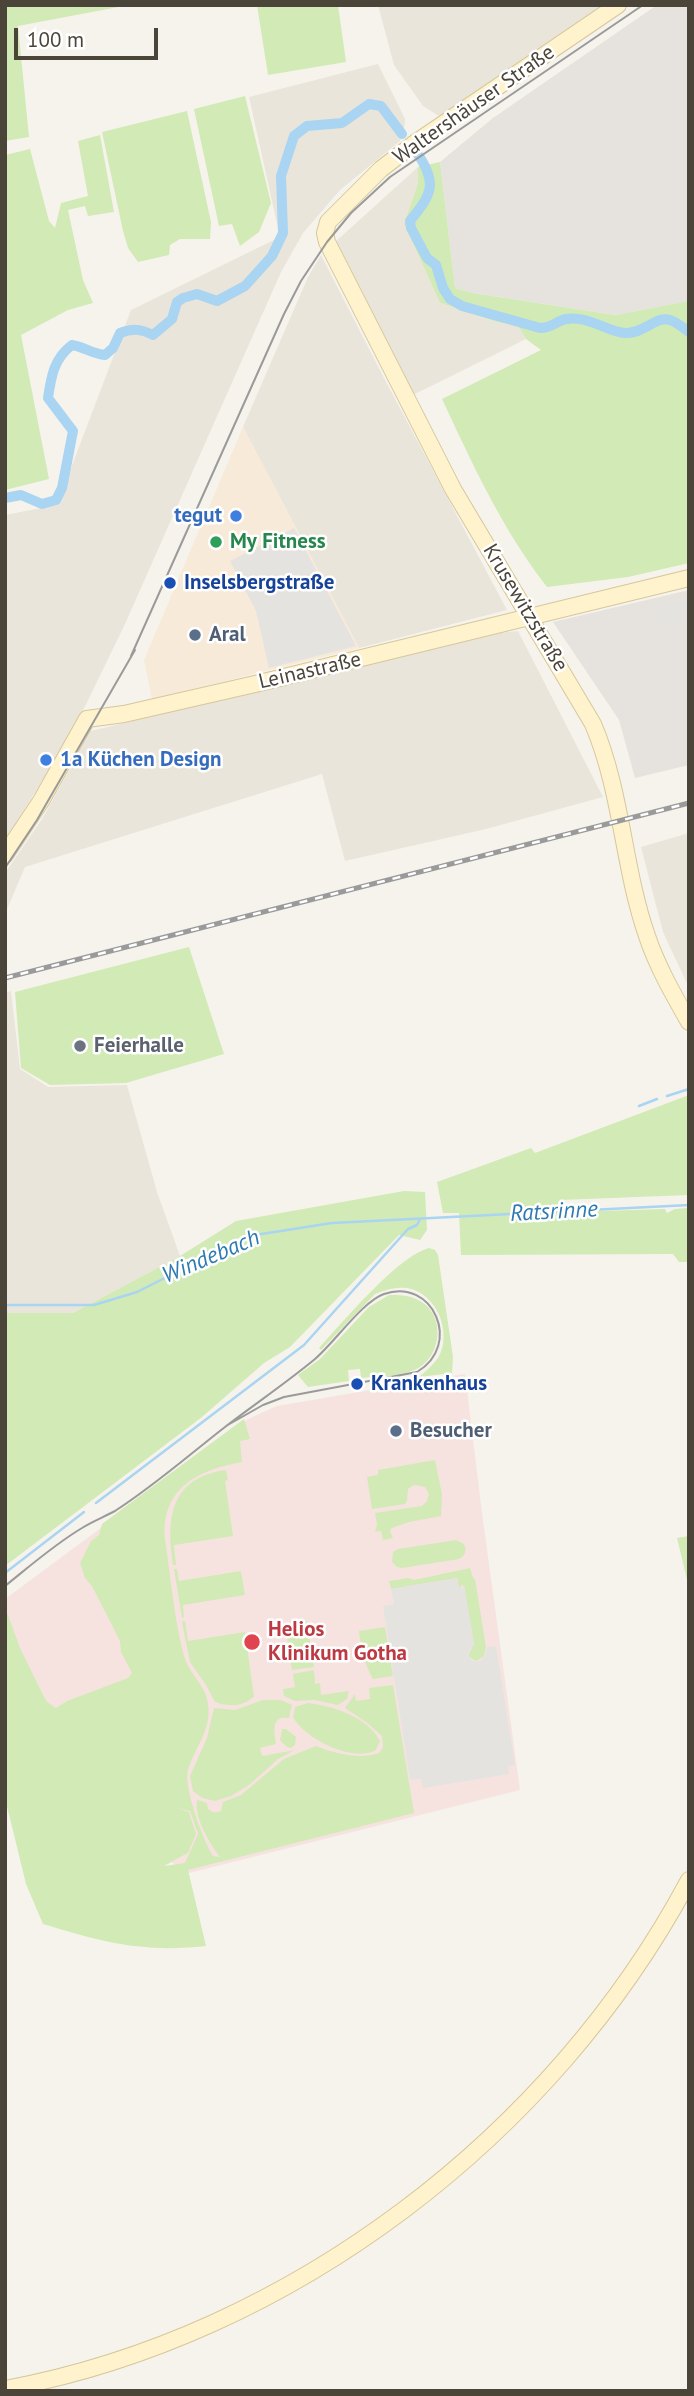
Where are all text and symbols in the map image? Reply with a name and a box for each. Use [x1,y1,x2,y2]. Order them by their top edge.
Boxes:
scale bar [18,14,161,58]
text: 100 m [27,26,84,53]
street label: Waltershäuser Straße [389,40,559,170]
place label: tegut [174,503,222,529]
marker: tegut [228,508,244,524]
place label: My Fitness [230,529,326,555]
marker: My Fitness [208,534,224,550]
street label: Krusewitzstraße [477,540,573,676]
place label: Inselsbergstraße [184,570,334,596]
marker: Inselsbergstraße [162,575,178,591]
place label: Aral [209,622,246,648]
marker: Aral [187,627,203,643]
street label: Leinastraße [256,647,364,695]
place label: 1a Küchen Design [60,747,221,773]
marker: 1a Küchen Design [38,752,54,768]
place label: Feierhalle [94,1033,184,1059]
marker: Feierhalle [72,1038,88,1054]
water label: Ratsrinne [509,1196,599,1228]
water label: Windebach [158,1224,264,1290]
place label: Krankenhaus [371,1371,487,1397]
marker: Krankenhaus [349,1376,365,1392]
place label: Besucher [410,1418,492,1444]
marker: Besucher [388,1423,404,1439]
place label: Helios Klinikum Gotha [268,1617,407,1667]
marker: Helios Klinikum Gotha [242,1632,262,1652]

